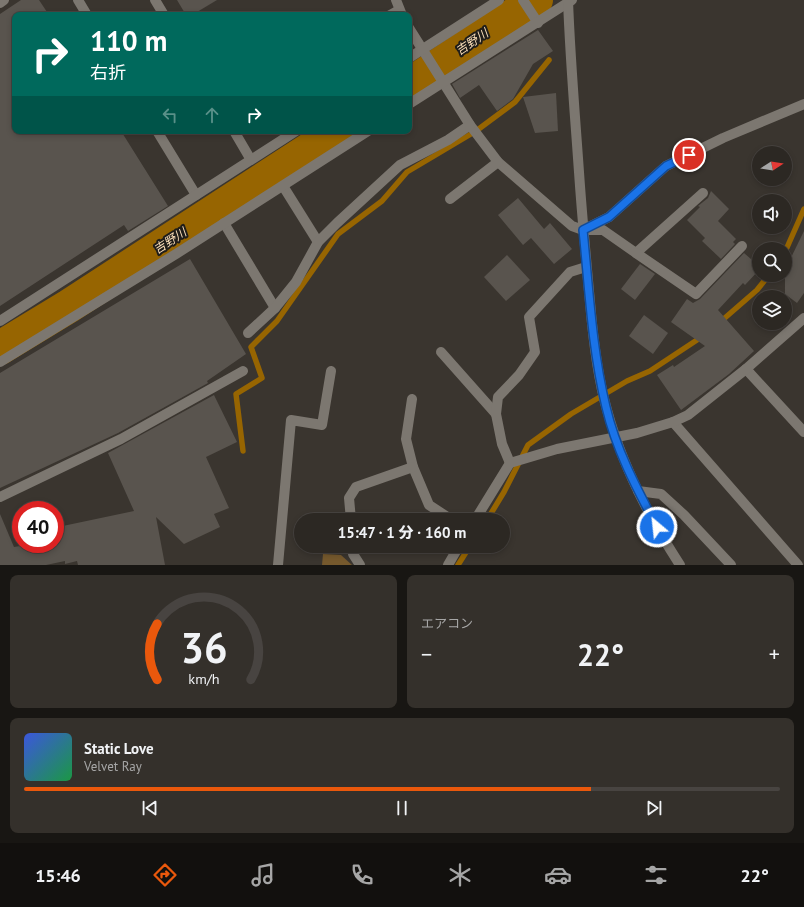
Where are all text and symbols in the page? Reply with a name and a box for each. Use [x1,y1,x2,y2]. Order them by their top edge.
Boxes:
text: 110 m [90,22,167,59]
water label: 吉野川 [453,24,492,58]
icon: right [24,28,76,80]
text: 右折 [90,61,126,84]
icon: left [159,104,181,126]
icon: ahead [201,104,223,126]
icon: right [243,104,265,126]
pin [672,138,706,172]
icon: arrive [678,144,700,166]
north arrow [752,146,792,186]
map controls [752,146,792,330]
button: sound [752,194,792,234]
water label: 吉野川 [151,223,191,257]
button: search [752,242,792,282]
button: layers [752,290,792,330]
speed limit sign: 40 [12,501,64,553]
position arrow [636,506,678,548]
text: 15:47 · 1 分 · 160 m [338,523,466,542]
text: エアコン [421,615,473,632]
text: 36 [180,620,227,673]
text: 22° [577,635,624,674]
text: − [421,640,432,668]
text: + [769,640,780,668]
text: km/h [188,668,219,687]
text: Static Love [84,739,154,758]
text: Velvet Ray [84,758,142,775]
icon: previous [139,797,161,819]
icon: pause [391,797,413,819]
icon: next [643,797,665,819]
icon: directions [151,861,179,889]
icon: music [249,861,277,889]
icon: phone [348,861,376,889]
icon: climate [446,861,474,889]
icon: car [544,861,572,889]
icon: filters [642,861,670,889]
text: 15:46 [35,864,81,887]
text: 22° [741,864,769,887]

